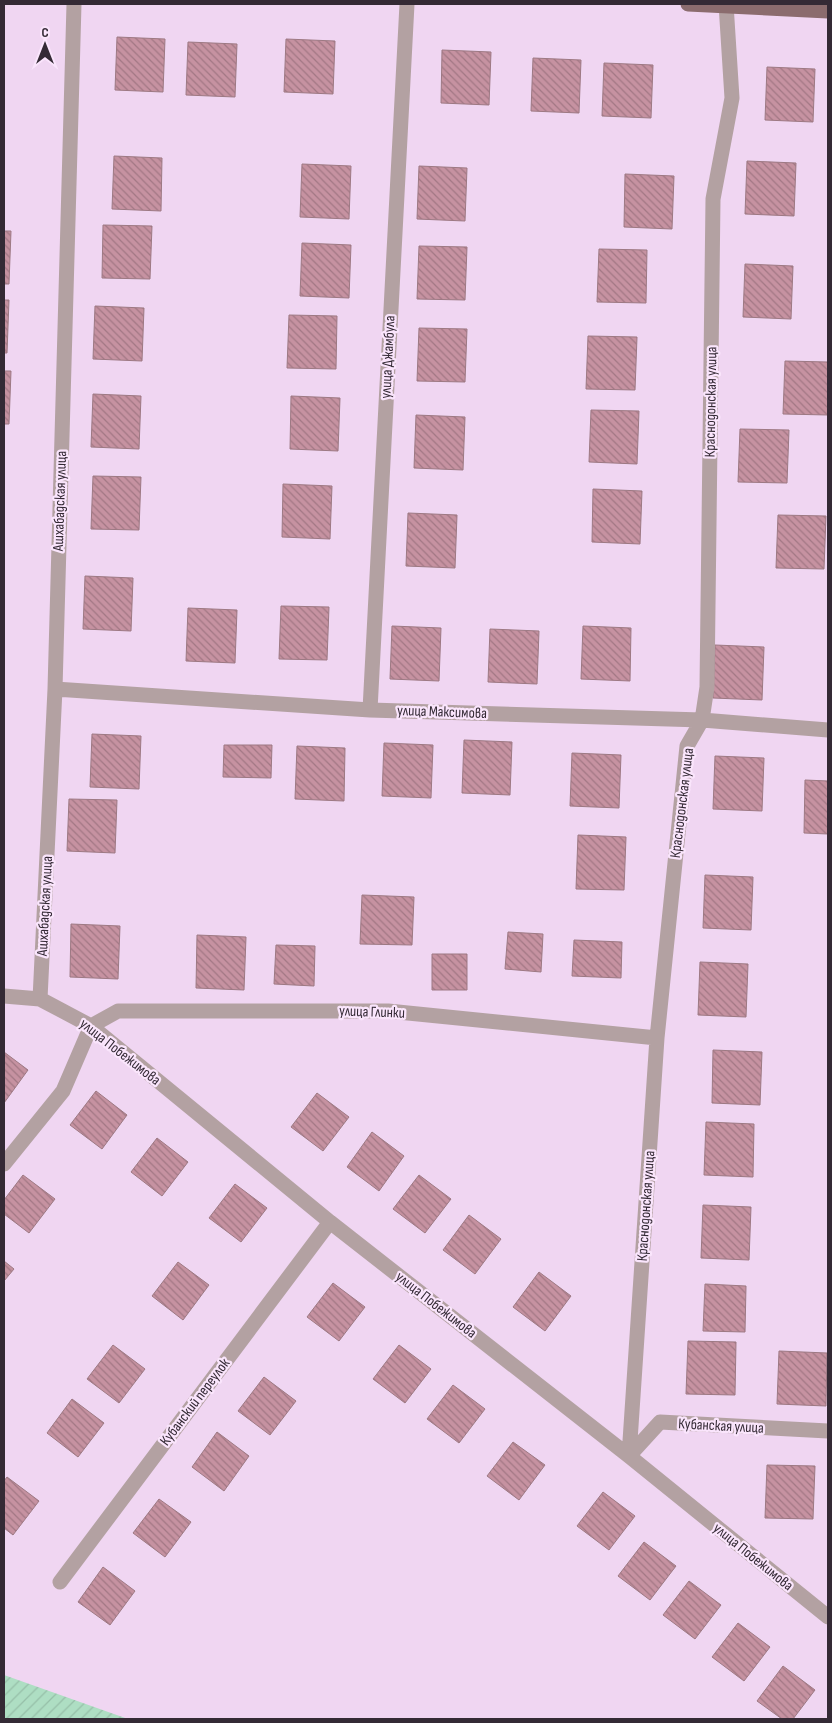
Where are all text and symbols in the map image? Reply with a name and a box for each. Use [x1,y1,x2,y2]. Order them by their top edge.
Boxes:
north arrow [20,20,70,70]
text: С [41,24,49,41]
street label: улица Джамбула [376,315,400,399]
street label: Краснодонская улица [701,346,721,458]
street label: Ашхабадская улица [49,450,71,552]
street label: улица Максимова [397,701,487,723]
street label: Краснодонская улица [666,747,698,859]
street label: Ашхабадская улица [33,855,57,958]
street label: улица Глинки [339,1001,405,1023]
street label: улица Побежимова [76,1014,165,1090]
street label: Краснодонская улица [633,1150,659,1262]
street label: улица Побежимова [392,1267,481,1343]
street label: Кубанский переулок [156,1354,234,1450]
street label: Кубанская улица [678,1414,764,1438]
street label: улица Побежимова [709,1519,797,1595]

